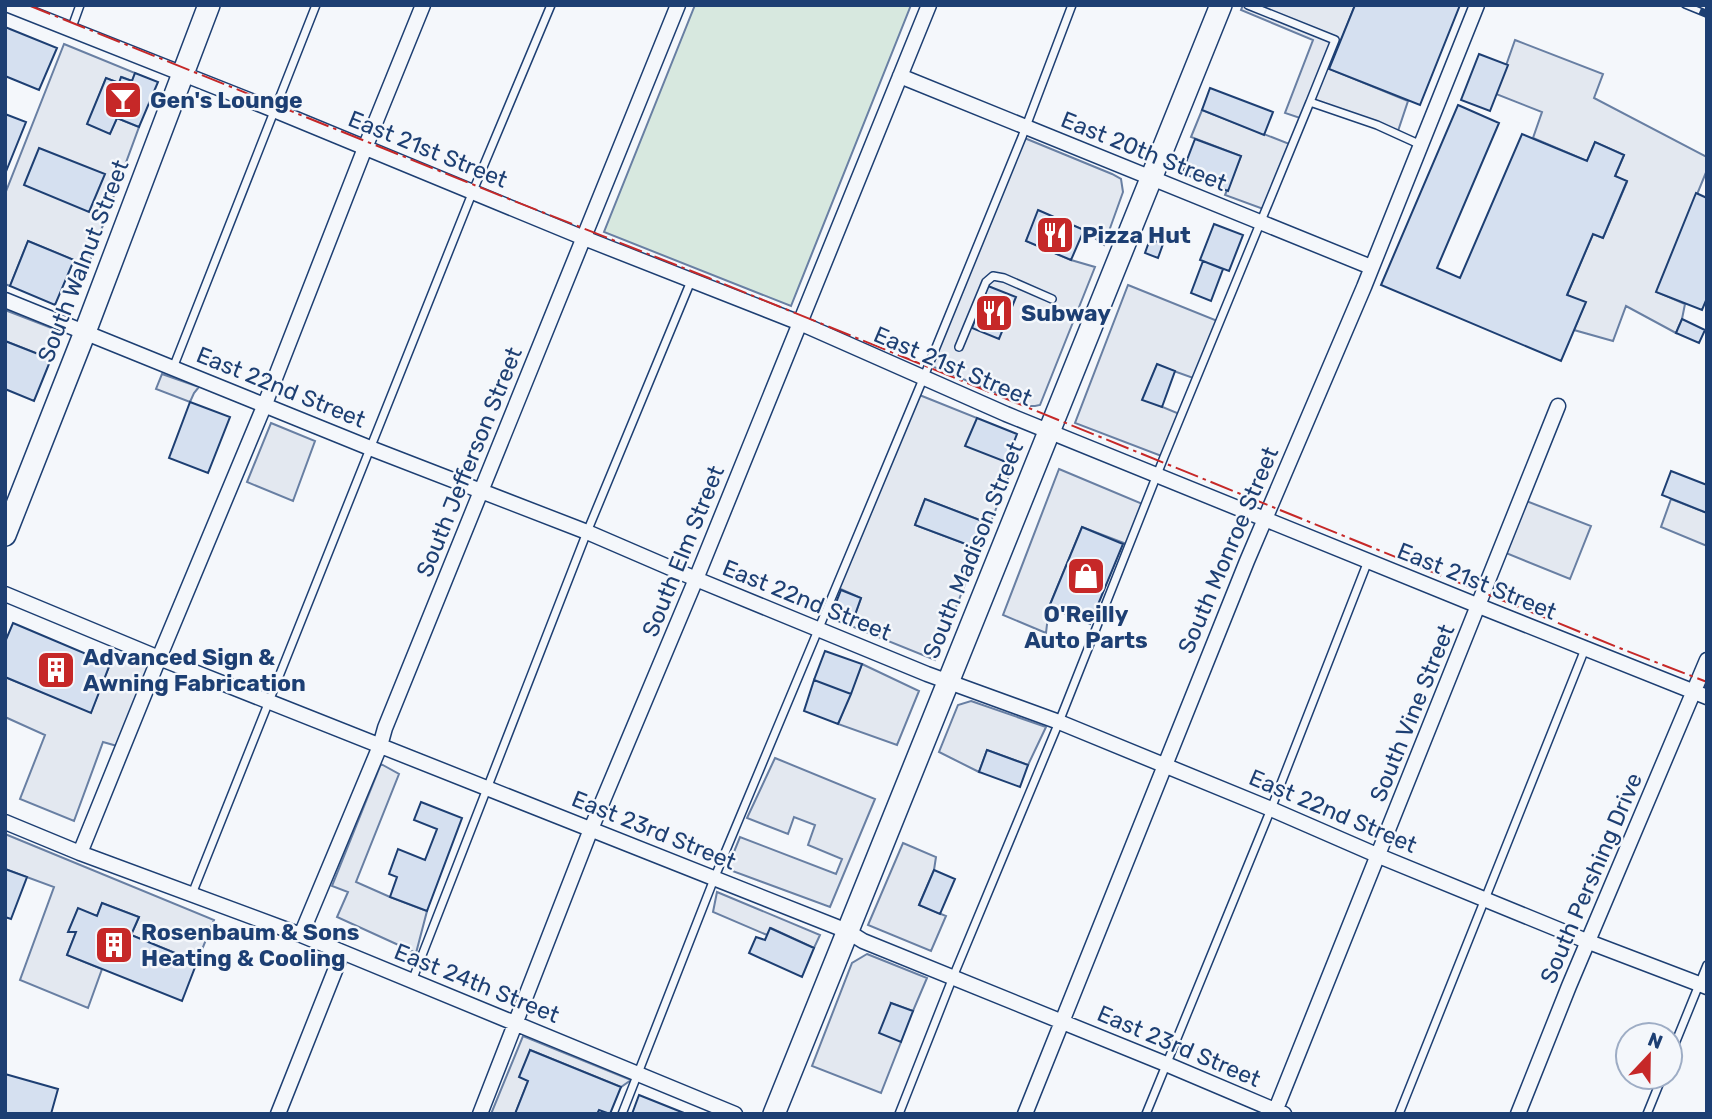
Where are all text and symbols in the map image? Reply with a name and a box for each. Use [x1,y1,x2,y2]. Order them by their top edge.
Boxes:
bar icon: Gen's Lounge [102,79,144,121]
place label: Gen's Lounge [150,86,303,114]
street label: East 21st Street [344,104,512,194]
street label: East 20th Street [1057,105,1231,197]
street label: South Walnut Street [31,156,135,366]
restaurant icon: Pizza Hut [1034,214,1076,256]
place label: Pizza Hut [1082,221,1191,249]
restaurant icon: Subway [973,292,1015,334]
place label: Subway [1021,299,1111,327]
street label: East 21st Street [870,320,1036,412]
street label: East 22nd Street [192,340,370,434]
street label: South Jefferson Street [410,343,528,581]
street label: South Madison Street [917,438,1029,662]
street label: South Monroe Street [1172,442,1284,658]
street label: South Elm Street [636,461,730,641]
street label: East 21st Street [1393,536,1561,626]
street label: East 22nd Street [718,553,896,647]
shop icon: O'Reilly Auto Parts [1065,555,1107,597]
place label: O'Reilly Auto Parts [1024,600,1148,654]
street label: South Vine Street [1364,620,1460,806]
place label: Advanced Sign & Awning Fabrication [83,643,306,697]
building icon: Advanced Sign & Awning Fabrication [35,649,77,691]
street label: East 22nd Street [1245,763,1421,859]
street label: South Pershing Drive [1534,768,1648,988]
street label: East 23rd Street [568,784,740,876]
place label: Rosenbaum & Sons Heating & Cooling [141,918,360,972]
building icon: Rosenbaum & Sons Heating & Cooling [93,924,135,966]
street label: East 24th Street [390,937,564,1029]
street label: East 23rd Street [1093,999,1265,1093]
north arrow [1614,1021,1684,1091]
text: N [1645,1027,1666,1054]

